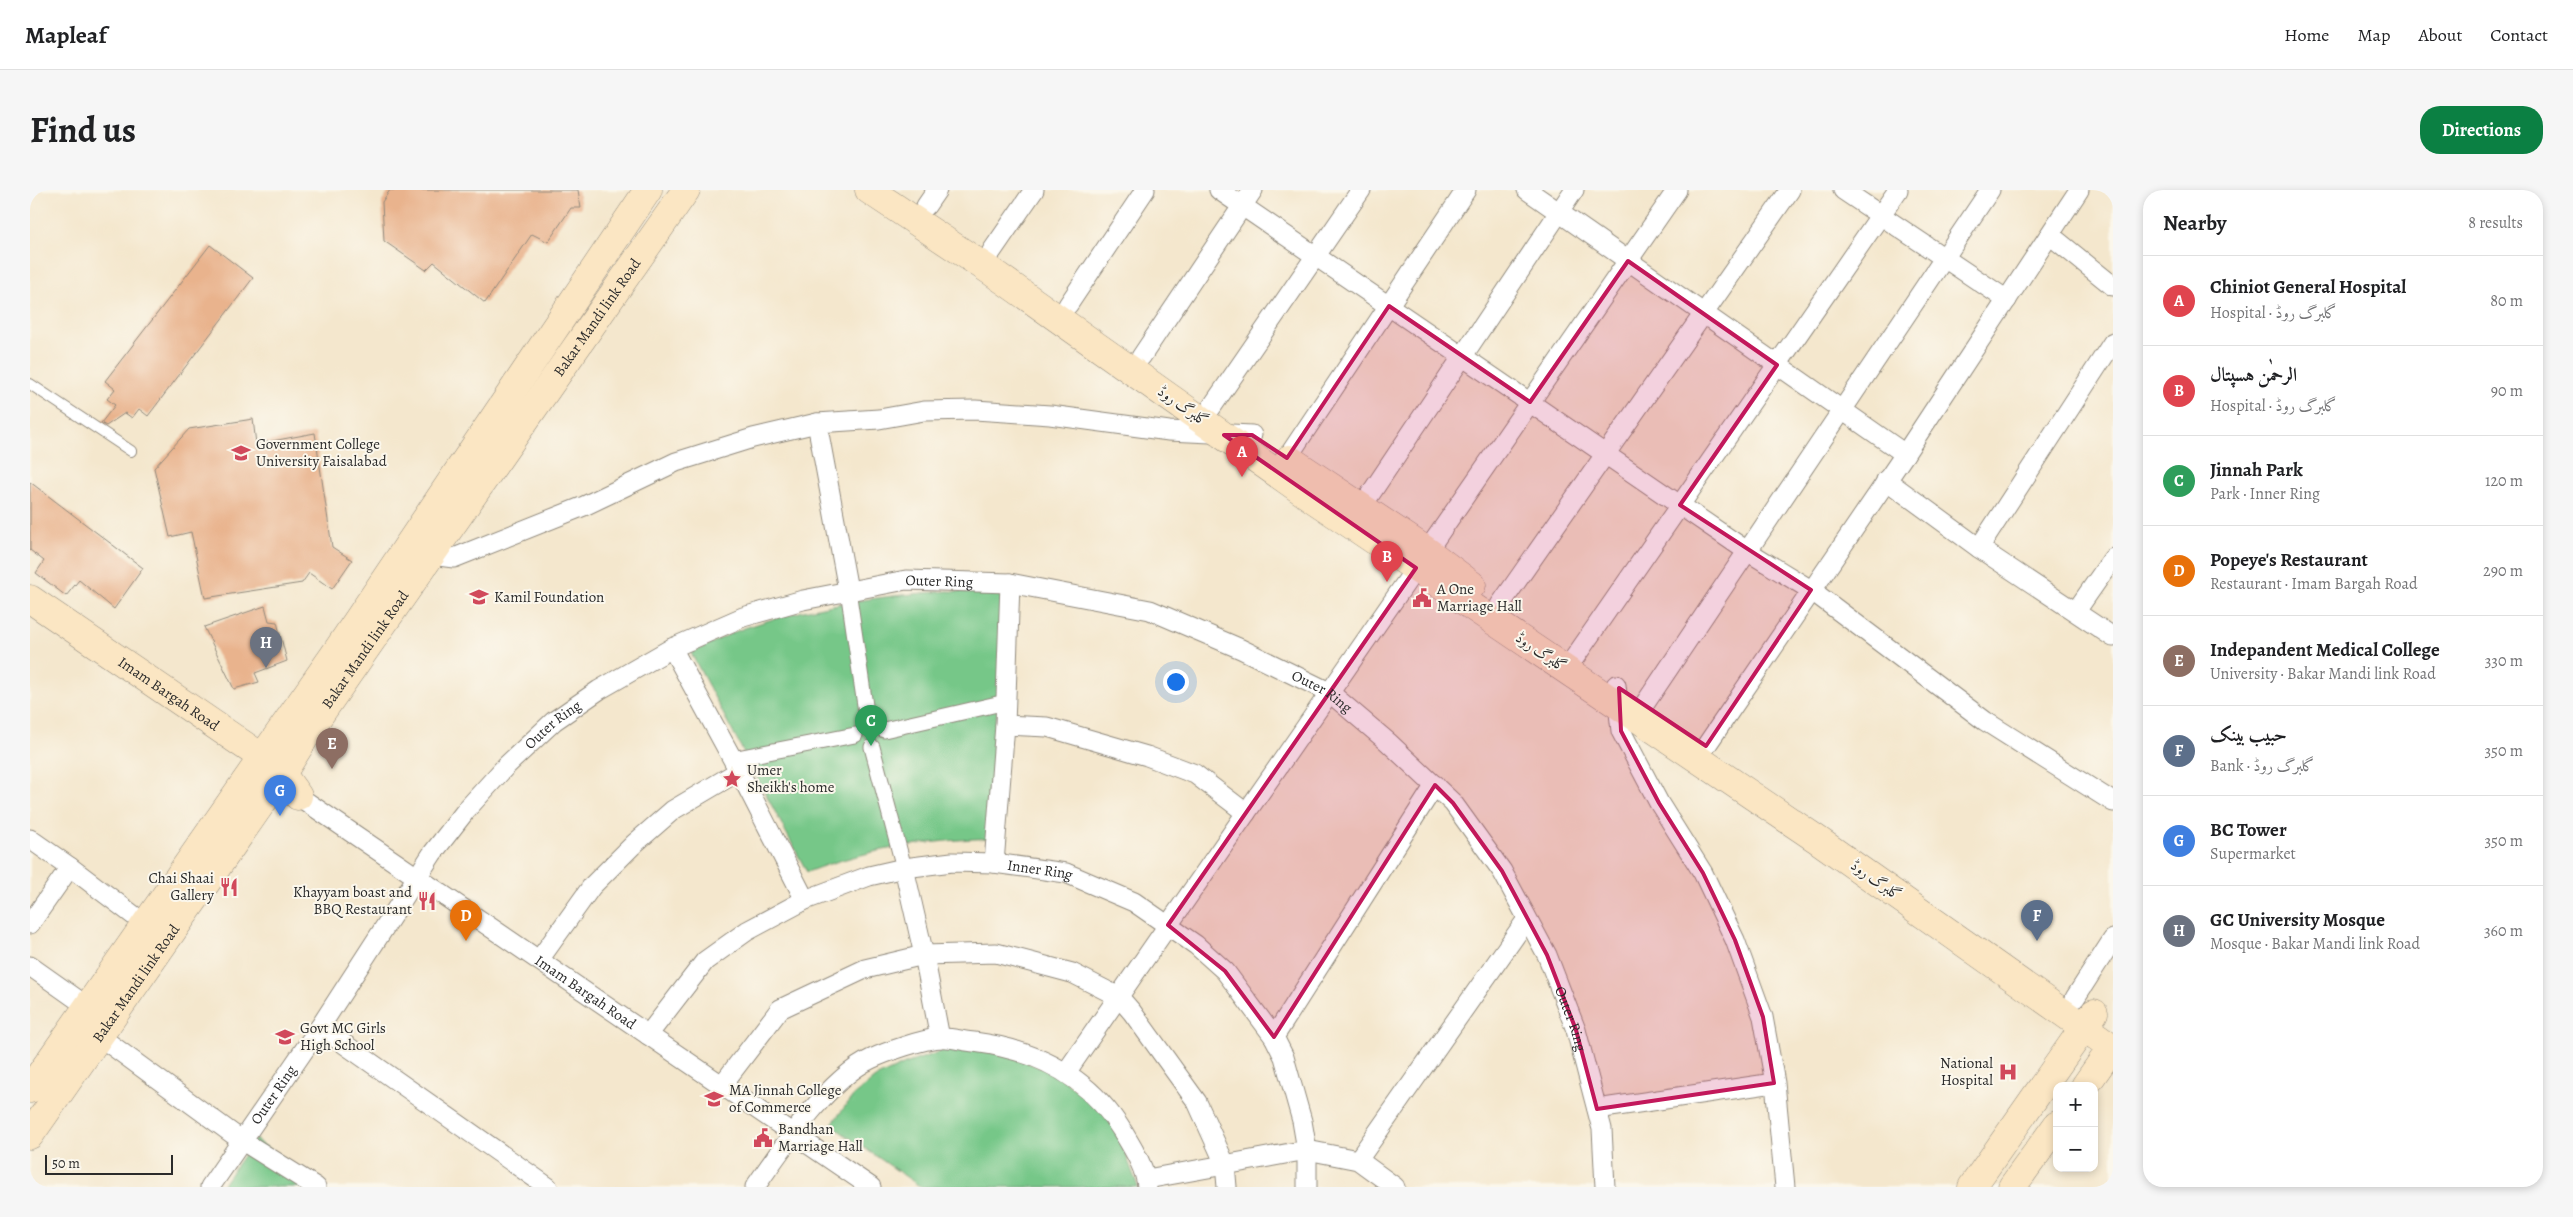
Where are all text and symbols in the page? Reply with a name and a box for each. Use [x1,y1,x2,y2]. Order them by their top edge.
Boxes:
text: Mapleaf [25,19,107,51]
text: Home [2284,23,2329,47]
text: Map [2357,23,2390,47]
text: About [2418,23,2462,47]
text: Contact [2490,23,2548,47]
text: Find us [30,106,136,154]
button: Directions [2420,106,2543,154]
text: Nearby [2163,209,2226,237]
text: 8 results [2468,212,2523,234]
street label: Bakar Mandi link Road [549,254,646,380]
text: Chiniot General Hospital [2210,274,2406,300]
text: A [2174,290,2184,312]
text: 80 m [2490,290,2523,312]
text: Hospital · گلبرگ روڈ [2210,302,2337,324]
text: الرحمٰن ہسپتال [2210,362,2297,388]
text: B [2174,380,2184,402]
text: 90 m [2491,380,2523,402]
street label: گلبرگ روڈ [1154,381,1212,431]
text: Hospital · گلبرگ روڈ [2210,395,2337,417]
place label: Government College University Faisalabad [256,434,388,471]
pin: A [1226,436,1258,477]
school or university icon: Government College University Faisalabad [230,442,252,464]
text: Jinnah Park [2210,457,2303,483]
text: C [2174,470,2184,492]
text: 120 m [2485,470,2523,492]
text: Park · Inner Ring [2210,483,2320,505]
pin: B [1371,541,1403,582]
text: Popeye's Restaurant [2210,547,2368,573]
text: D [2173,560,2185,582]
text: 290 m [2483,560,2523,582]
street label: Outer Ring [905,570,974,592]
text: Restaurant · Imam Bargah Road [2210,573,2418,595]
place label: A One Marriage Hall [1436,579,1522,616]
street label: Bakar Mandi link Road [317,586,414,713]
school or university icon: Kamil Foundation [468,586,490,608]
place label: Kamil Foundation [494,587,604,607]
public building icon: A One Marriage Hall [1411,587,1433,609]
pin: H [250,627,282,668]
street label: گلبرگ روڈ [1512,628,1570,676]
text: Indepandent Medical College [2210,637,2440,663]
text: E [2174,650,2184,672]
text: 330 m [2485,650,2523,672]
street label: Imam Bargah Road [114,652,224,736]
text: University · Bakar Mandi link Road [2210,663,2436,685]
street label: Outer Ring [1288,665,1357,718]
your location [1163,669,1189,695]
street label: Outer Ring [520,695,585,754]
pin: C [855,705,887,746]
text: حبیب بینک [2210,722,2287,748]
pin: E [316,728,348,769]
text: F [2175,740,2183,762]
text: 350 m [2484,740,2523,762]
text: Bank · گلبرگ روڈ [2210,755,2315,777]
place label: Umer Sheikh's home [747,760,835,797]
place icon: Umer Sheikh's home [721,768,743,790]
pin: G [264,775,296,816]
text: BC Tower [2210,817,2287,843]
text: G [2174,830,2184,852]
text: 350 m [2484,830,2523,852]
text: Supermarket [2210,843,2296,865]
street label: Inner Ring [1006,855,1077,885]
street label: گلبرگ روڈ [1847,855,1905,905]
place label: Chai Shaai Gallery [148,868,214,905]
restaurant icon: Chai Shaai Gallery [218,876,240,898]
place label: Khayyam boast and BBQ Restaurant [293,882,413,919]
restaurant icon: Khayyam boast and BBQ Restaurant [416,890,438,912]
pin: D [450,900,482,941]
pin: F [2021,900,2053,941]
text: GC University Mosque [2210,907,2385,933]
street label: Bakar Mandi link Road [88,919,185,1046]
text: H [2173,920,2185,942]
text: 360 m [2484,920,2523,942]
text: Mosque · Bakar Mandi link Road [2210,933,2420,955]
street label: Imam Bargah Road [531,950,641,1034]
street label: Outer Ring [1550,983,1591,1054]
place label: Govt MC Girls High School [300,1018,386,1055]
school or university icon: Govt MC Girls High School [274,1026,296,1048]
place label: National Hospital [1940,1053,1993,1090]
street label: Outer Ring [246,1061,301,1128]
hospital icon: National Hospital [1997,1061,2019,1083]
place label: MA Jinnah College of Commerce [729,1080,842,1117]
map controls [2053,1082,2098,1172]
button: + [2053,1082,2098,1127]
school or university icon: MA Jinnah College of Commerce [703,1088,725,1110]
place label: Bandhan Marriage Hall [778,1119,863,1156]
public building icon: Bandhan Marriage Hall [752,1127,774,1149]
button: − [2053,1127,2098,1172]
scale bar [45,1152,172,1175]
text: 50 m [52,1154,80,1173]

